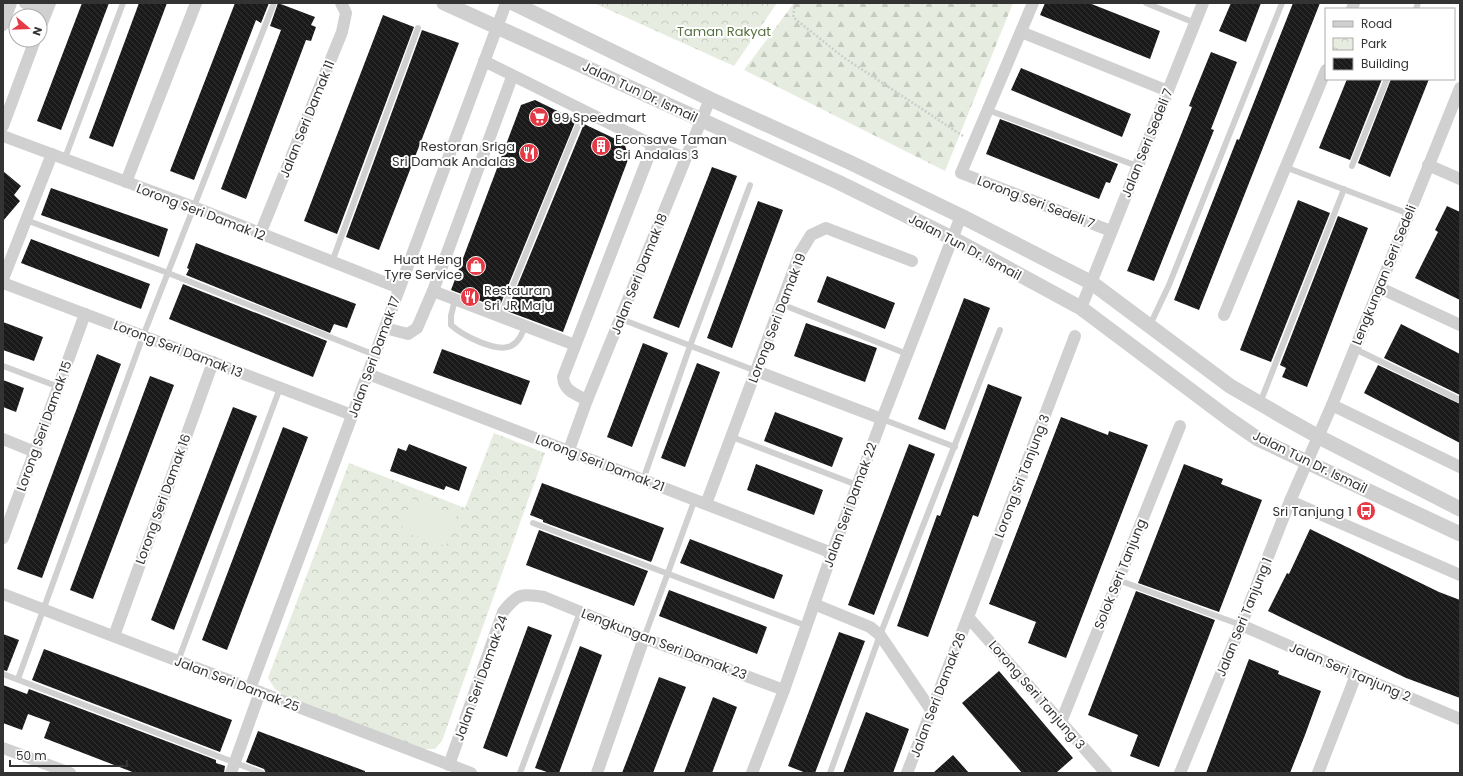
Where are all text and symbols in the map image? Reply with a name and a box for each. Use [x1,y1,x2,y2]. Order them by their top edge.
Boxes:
north arrow [8,8,48,48]
legend [1325,8,1455,80]
text: Road [1361,15,1392,32]
park label: Taman Rakyat [677,22,771,41]
text: N [29,25,46,38]
text: Park [1361,35,1388,52]
text: Building [1361,55,1409,72]
street label: Jalan Seri Damak 11 [275,57,339,181]
street label: Jalan Tun Dr. Ismail [579,57,701,127]
street label: Jalan Seri Sedeli 7 [1116,86,1178,200]
supermarket icon: 99 Speedmart [528,106,550,128]
place label: 99 Speedmart [553,108,646,127]
place label: Econsave Taman Sri Andalas 3 [615,130,727,164]
building icon: Econsave Taman Sri Andalas 3 [590,135,612,157]
place label: Restoran Sriga Sri Damak Andalas [392,137,515,171]
restaurant icon: Restoran Sriga Sri Damak Andalas [518,142,540,164]
street label: Lorong Seri Sedeli 7 [975,171,1097,233]
street label: Lorong Seri Damak 12 [134,179,268,245]
street label: Lengkungan Seri Sedeli [1347,202,1421,348]
street label: Jalan Tun Dr. Ismail [905,209,1025,285]
street label: Jalan Seri Damak 18 [606,210,672,338]
place label: Huat Heng Tyre Service [384,250,462,284]
street label: Lorong Seri Damak 19 [743,250,811,386]
shop icon: Huat Heng Tyre Service [465,255,487,277]
place label: Restauran Sri JR Maju [484,281,553,315]
restaurant icon: Restauran Sri JR Maju [459,286,481,308]
street label: Jalan Seri Damak 17 [343,293,405,421]
street label: Lorong Seri Damak 13 [111,316,245,382]
street label: Lorong Seri Damak 15 [12,358,76,494]
street label: Lorong Sri Tanjung 3 [990,412,1054,540]
street label: Jalan Tun Dr. Ismail [1249,426,1371,498]
street label: Lorong Seri Damak 21 [533,430,667,496]
street label: Lorong Seri Damak 16 [131,431,195,567]
street label: Jalan Seri Damak 22 [819,440,881,570]
bus stop icon: Sri Tanjung 1 [1355,500,1377,522]
place label: Sri Tanjung 1 [1272,502,1352,521]
street label: Solok Seri Tanjung [1089,516,1151,632]
street label: Jalan Seri Tanjung 1 [1211,555,1277,679]
street label: Lengkungan Seri Damak 23 [578,604,750,684]
street label: Jalan Seri Damak 24 [449,612,513,744]
street label: Jalan Seri Damak 26 [905,630,971,760]
street label: Lorong Seri Tanjung 3 [984,636,1090,754]
street label: Jalan Seri Tanjung 2 [1286,638,1414,706]
street label: Jalan Seri Damak 25 [172,651,302,717]
scale bar [10,742,127,768]
text: 50 m [16,747,47,764]

